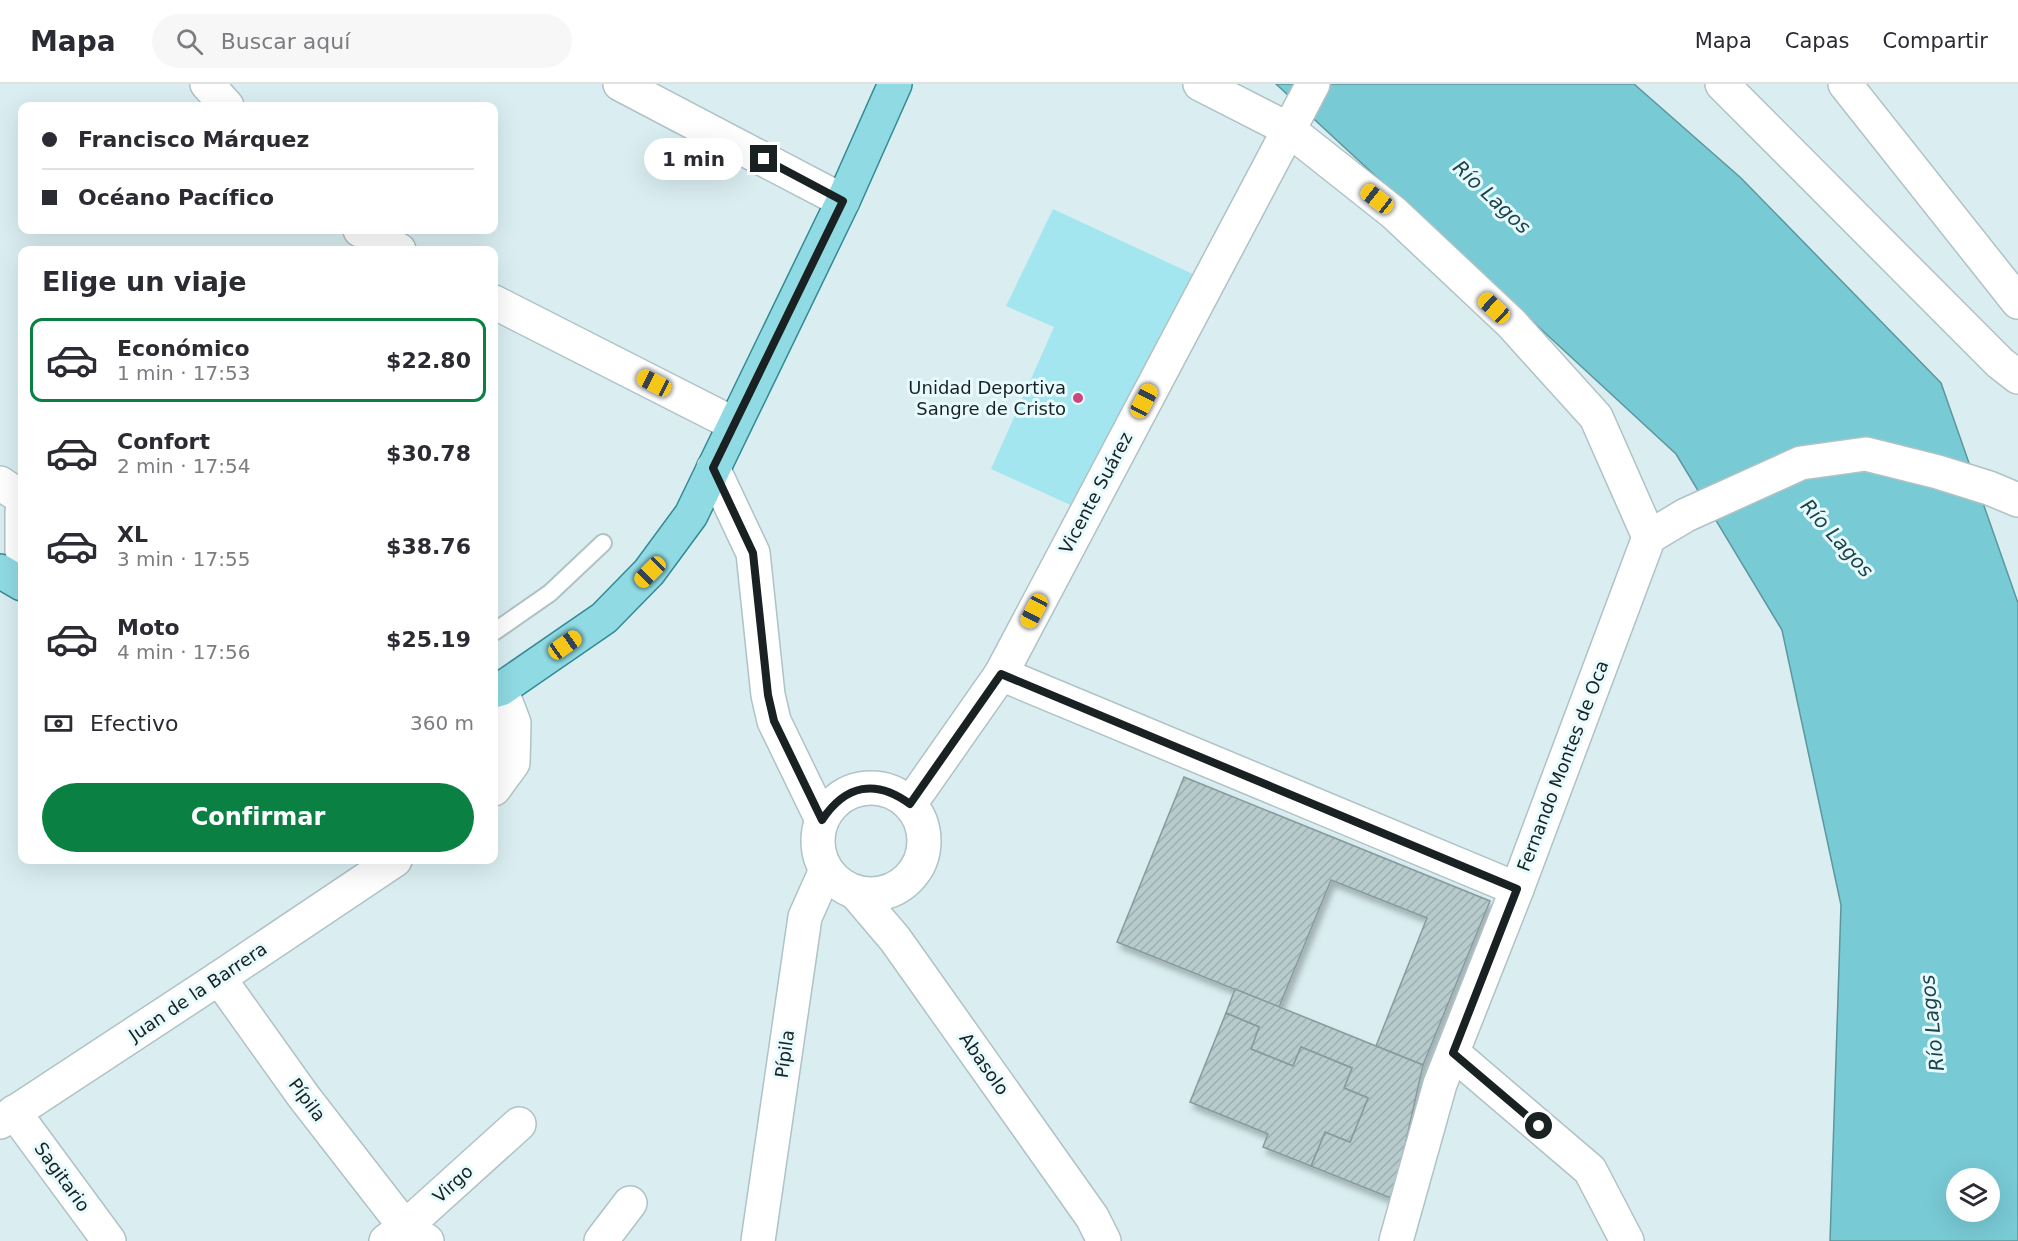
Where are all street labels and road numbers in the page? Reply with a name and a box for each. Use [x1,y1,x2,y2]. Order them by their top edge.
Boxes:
street label: Vicente Suárez [1055,428,1136,557]
street label: Fernando Montes de Oca [1513,657,1612,874]
street label: Juan de la Barrera [124,938,271,1046]
street label: Pípila [771,1029,798,1079]
street label: Abasolo [955,1029,1013,1099]
street label: Pípila [284,1074,330,1125]
street label: Sagitario [30,1138,95,1215]
street label: Virgo [428,1160,477,1207]

